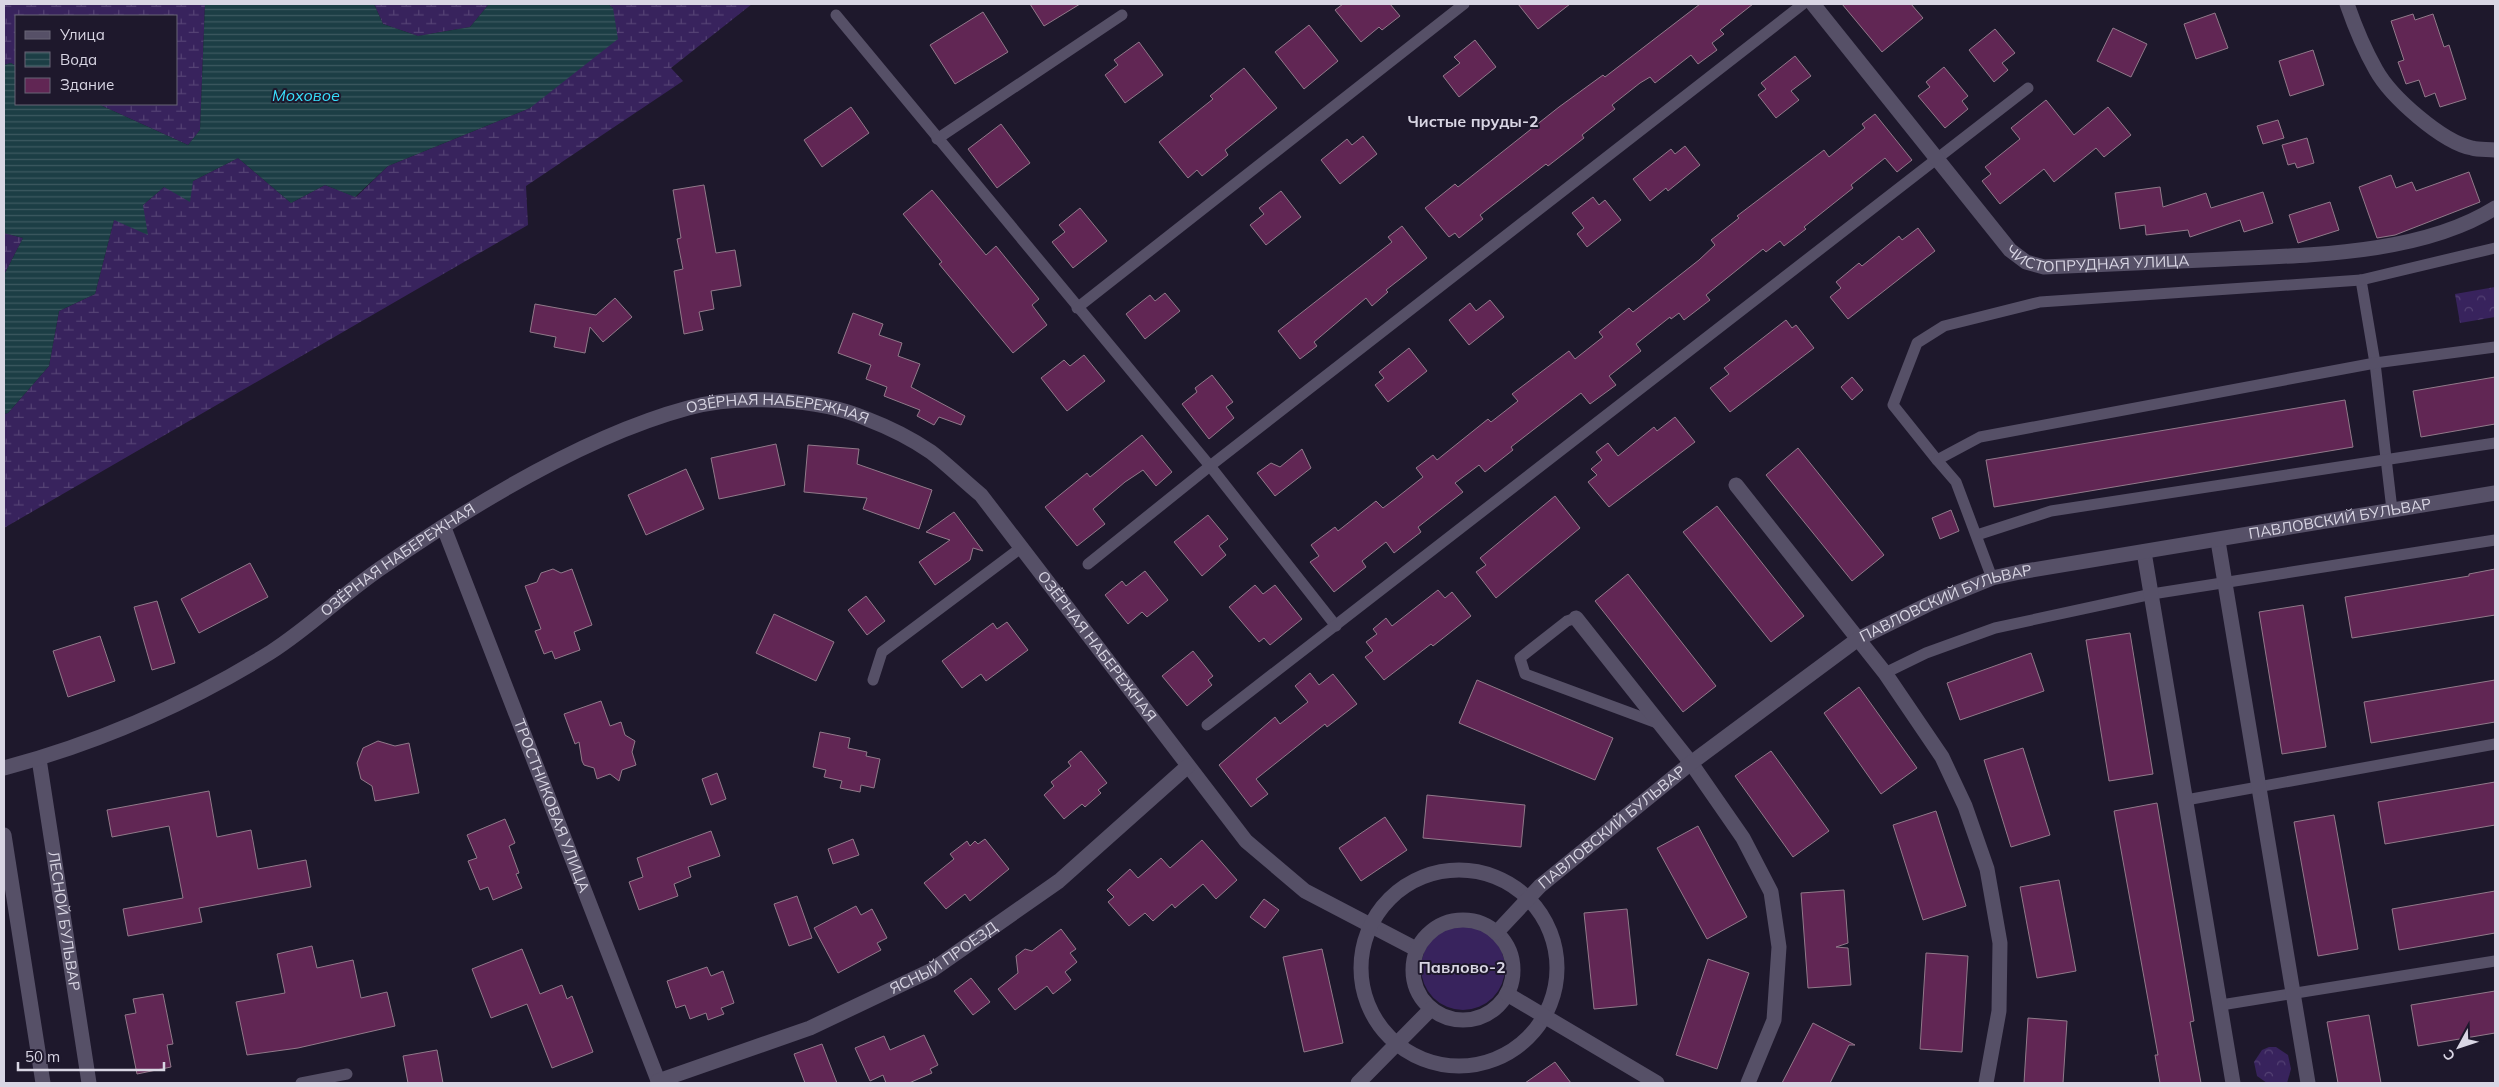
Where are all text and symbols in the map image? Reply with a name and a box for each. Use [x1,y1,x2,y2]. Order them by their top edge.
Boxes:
legend [15,15,178,105]
text: Улица [59,25,105,44]
text: Вода [60,50,97,69]
text: Здание [60,75,114,94]
water label: Моховое [272,85,340,105]
district label: Чистые пруды-2 [1407,111,1539,131]
street label: ЧИСТОПРУДНАЯ УЛИЦА [2003,241,2190,276]
street label: ОЗЁРНАЯ НАБЕРЕЖНАЯ [684,390,872,428]
street label: ПАВЛОВСКИЙ БУЛЬВАР [2247,494,2433,543]
street label: ОЗЁРНАЯ НАБЕРЕЖНАЯ [316,499,478,620]
street label: ПАВЛОВСКИЙ БУЛЬВАР [1856,560,2033,646]
street label: ОЗЁРНАЯ НАБЕРЕЖНАЯ [1034,567,1161,725]
street label: ТРОСТНИКОВАЯ УЛИЦА [510,716,594,895]
street label: ПАВЛОВСКИЙ БУЛЬВАР [1534,761,1690,893]
street label: ЛЕСНОЙ БУЛЬВАР [44,850,85,992]
street label: ЯСНЫЙ ПРОЕЗД [886,917,1001,998]
district label: Павлово-2 [1418,957,1506,977]
north arrow [2434,1022,2484,1072]
scale bar [18,1040,164,1072]
text: С [2439,1046,2459,1065]
text: 50 m [25,1047,60,1066]

